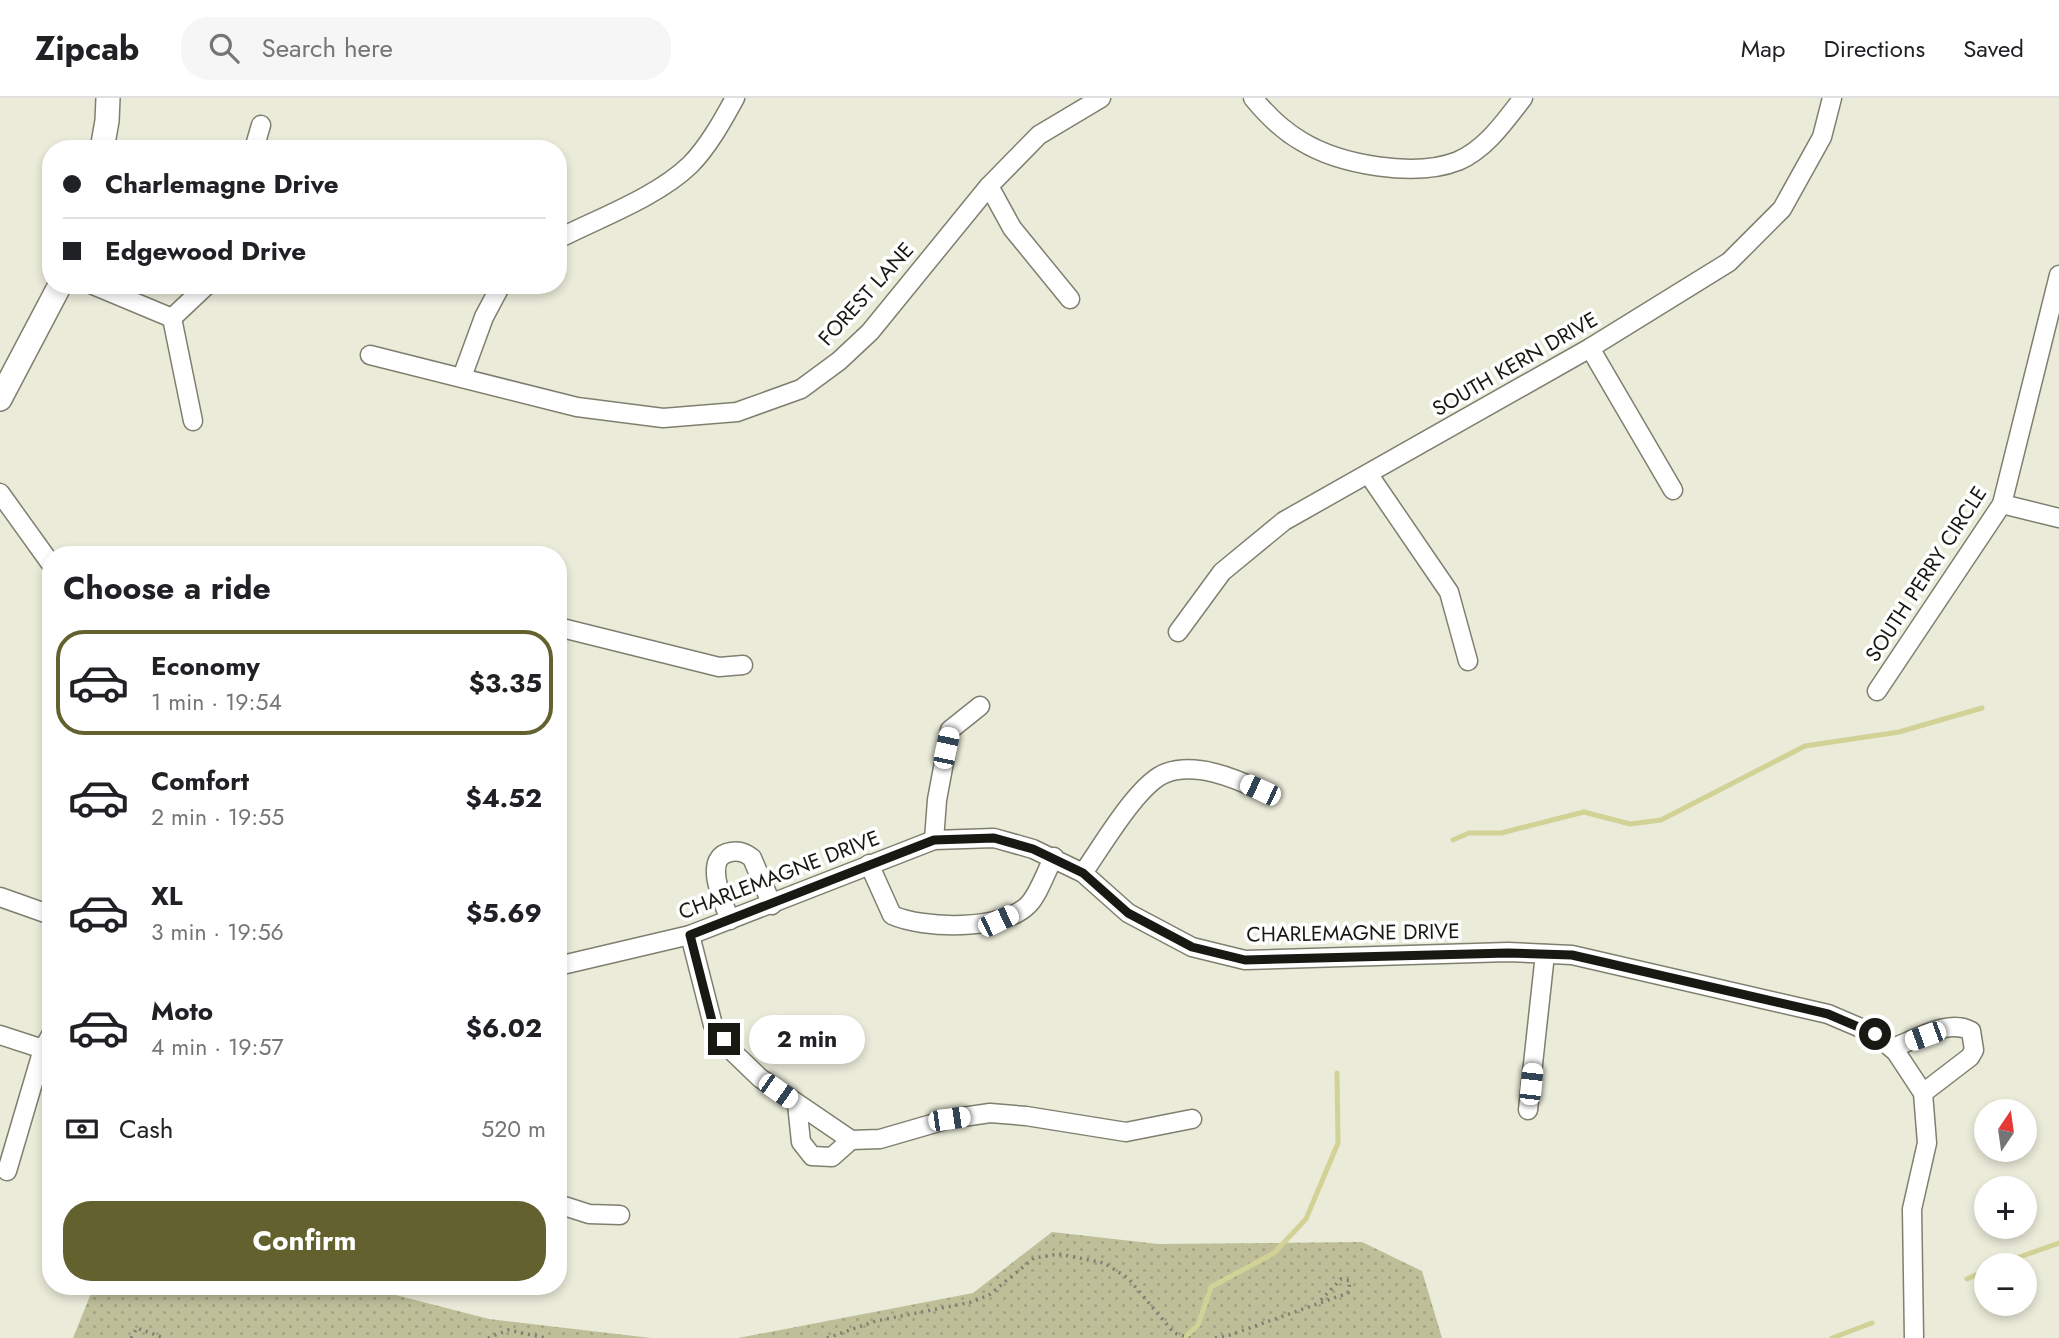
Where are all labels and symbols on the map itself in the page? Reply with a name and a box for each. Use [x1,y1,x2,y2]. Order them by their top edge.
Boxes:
street label: FOREST LANE [811,236,921,352]
street label: SOUTH KERN DRIVE [1427,304,1603,424]
street label: SOUTH PERRY CIRCLE [1858,480,1994,668]
car [932,725,961,771]
car [1237,772,1284,808]
street label: CHARLEMAGNE DRIVE [674,823,884,927]
car [975,902,1022,940]
street label: CHARLEMAGNE DRIVE [1246,916,1460,950]
callout: 2 min [748,1014,864,1063]
route start [1859,1018,1891,1050]
car [1902,1019,1949,1053]
route end [708,1023,740,1055]
car [1519,1062,1544,1106]
car [755,1070,802,1112]
north arrow [1974,1099,2037,1162]
car [927,1106,972,1132]

